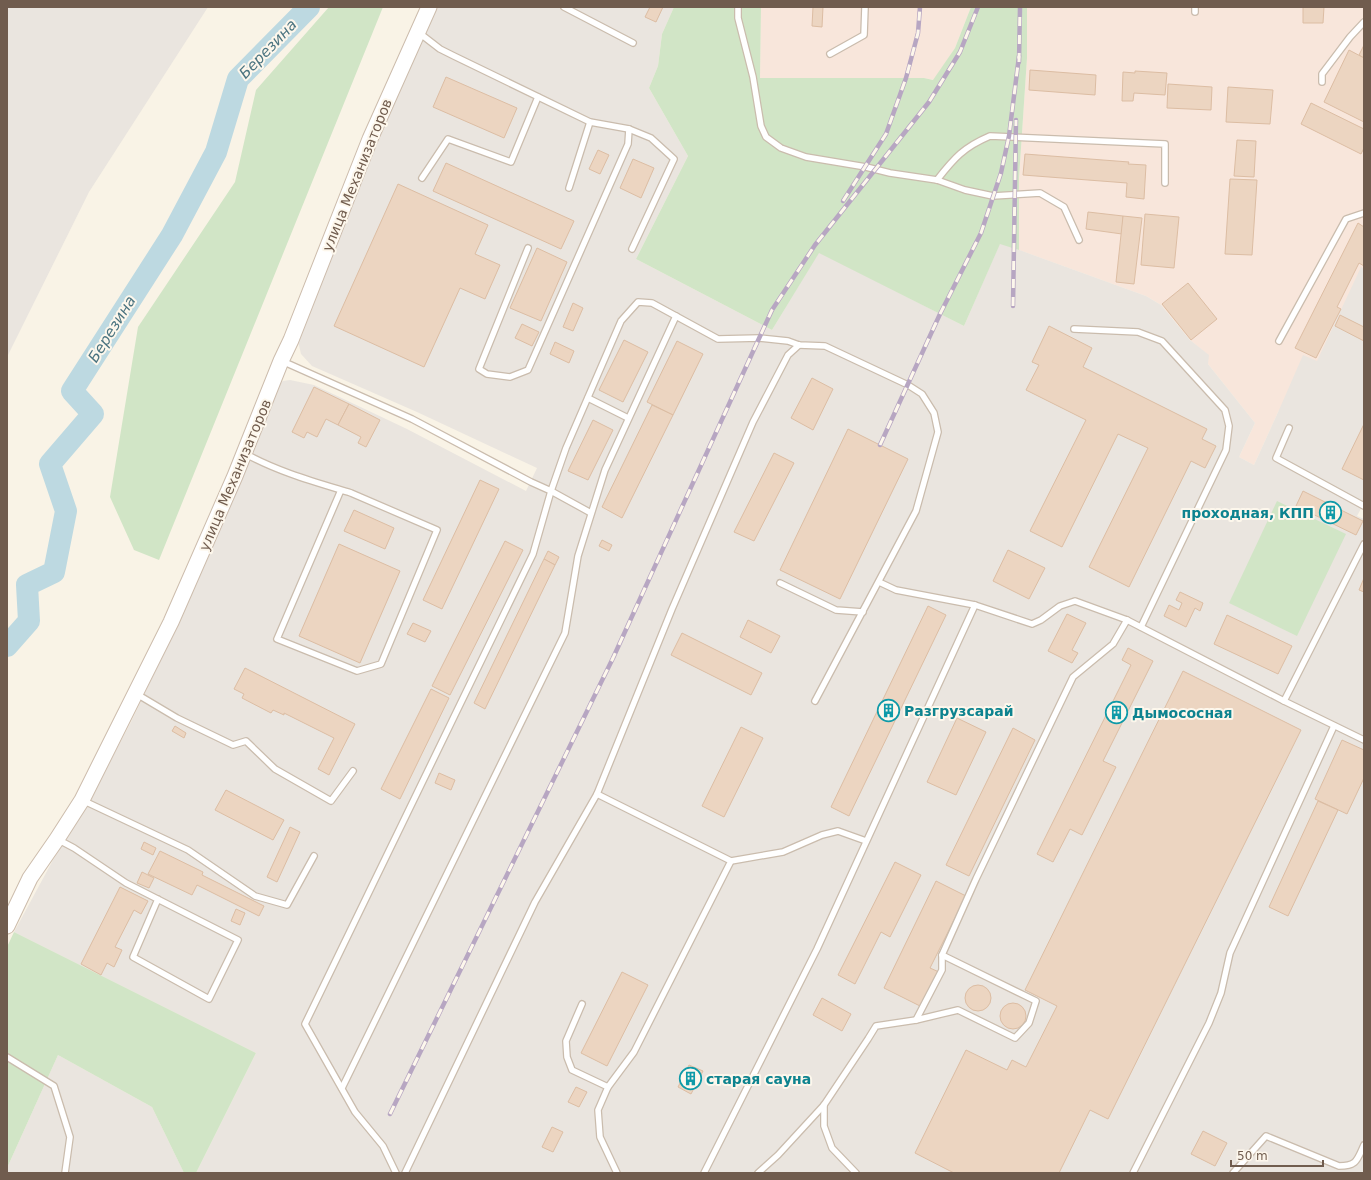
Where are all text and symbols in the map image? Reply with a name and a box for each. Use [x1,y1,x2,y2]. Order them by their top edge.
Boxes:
water label: Березина [235,16,301,82]
street label: улица Механизаторов [319,96,395,254]
water label: Березина [84,292,140,366]
street label: улица Механизаторов [196,397,274,553]
building icon: проходная, КПП [1317,500,1343,526]
place label: проходная, КПП [1182,505,1314,521]
building icon: Разгрузсарай [876,698,902,724]
building icon: Дымососная [1104,700,1130,726]
place label: Разгрузсарай [904,703,1013,719]
place label: Дымососная [1132,705,1233,721]
building icon: старая сауна [677,1066,703,1092]
place label: старая сауна [706,1071,811,1087]
scale bar [1231,1142,1323,1168]
text: 50 m [1237,1149,1268,1163]

